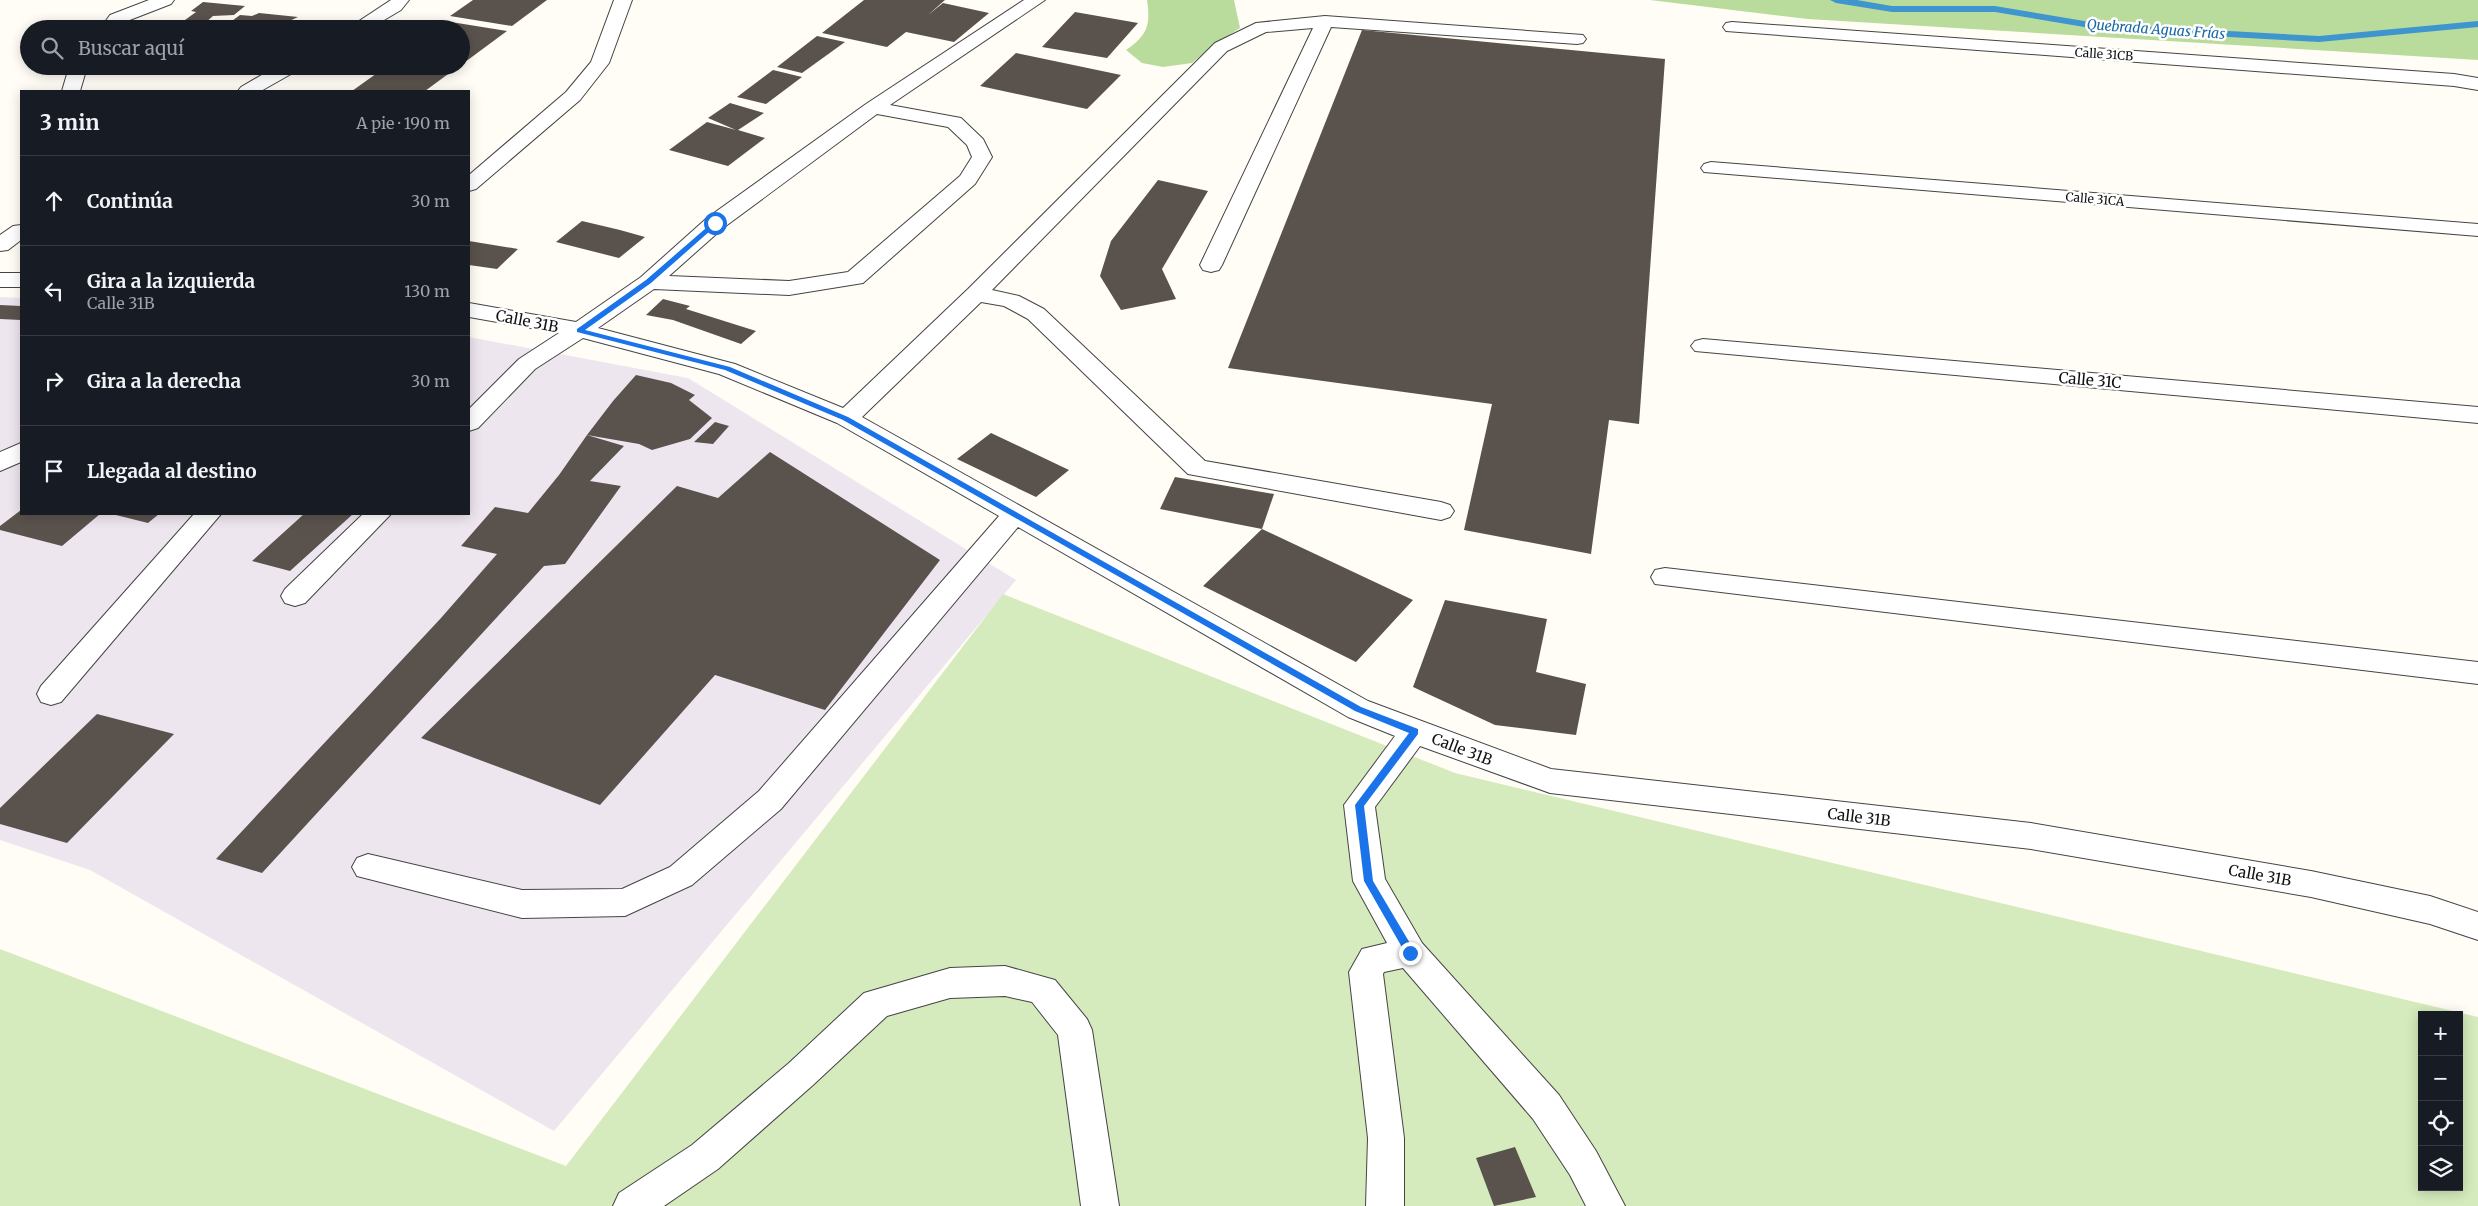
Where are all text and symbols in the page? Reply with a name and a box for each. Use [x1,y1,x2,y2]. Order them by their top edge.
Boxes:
water label: Quebrada Aguas Frías [2086,15,2226,43]
search box [20,20,470,75]
icon: search [38,34,66,62]
text: Buscar aquí [78,36,184,60]
street label: Calle 31CB [2074,44,2134,64]
text: 3 min [40,109,99,136]
text: A pie · 190 m [356,113,450,133]
icon: ahead [40,187,68,215]
text: Continúa [87,189,173,213]
street label: Calle 31CA [2065,189,2125,209]
text: 30 m [411,191,450,211]
route start [704,212,727,235]
text: Gira a la izquierda [87,269,255,293]
icon: left [40,277,68,305]
text: 130 m [404,281,450,301]
text: Calle 31B [87,293,155,313]
street label: Calle 31B [494,306,560,336]
icon: right [40,367,68,395]
street label: Calle 31C [2058,368,2122,392]
text: Gira a la derecha [87,369,241,393]
text: 30 m [411,371,450,391]
icon: arrive [40,457,68,485]
text: Llegada al destino [87,459,257,483]
street label: Calle 31B [1429,729,1495,769]
street label: Calle 31B [1826,804,1892,830]
street label: Calle 31B [2227,860,2293,890]
route end [1399,942,1422,965]
map controls [2418,1011,2463,1191]
button: + [2418,1011,2463,1056]
button: − [2418,1056,2463,1101]
button: locate [2418,1101,2463,1146]
button: layers [2418,1146,2463,1191]

